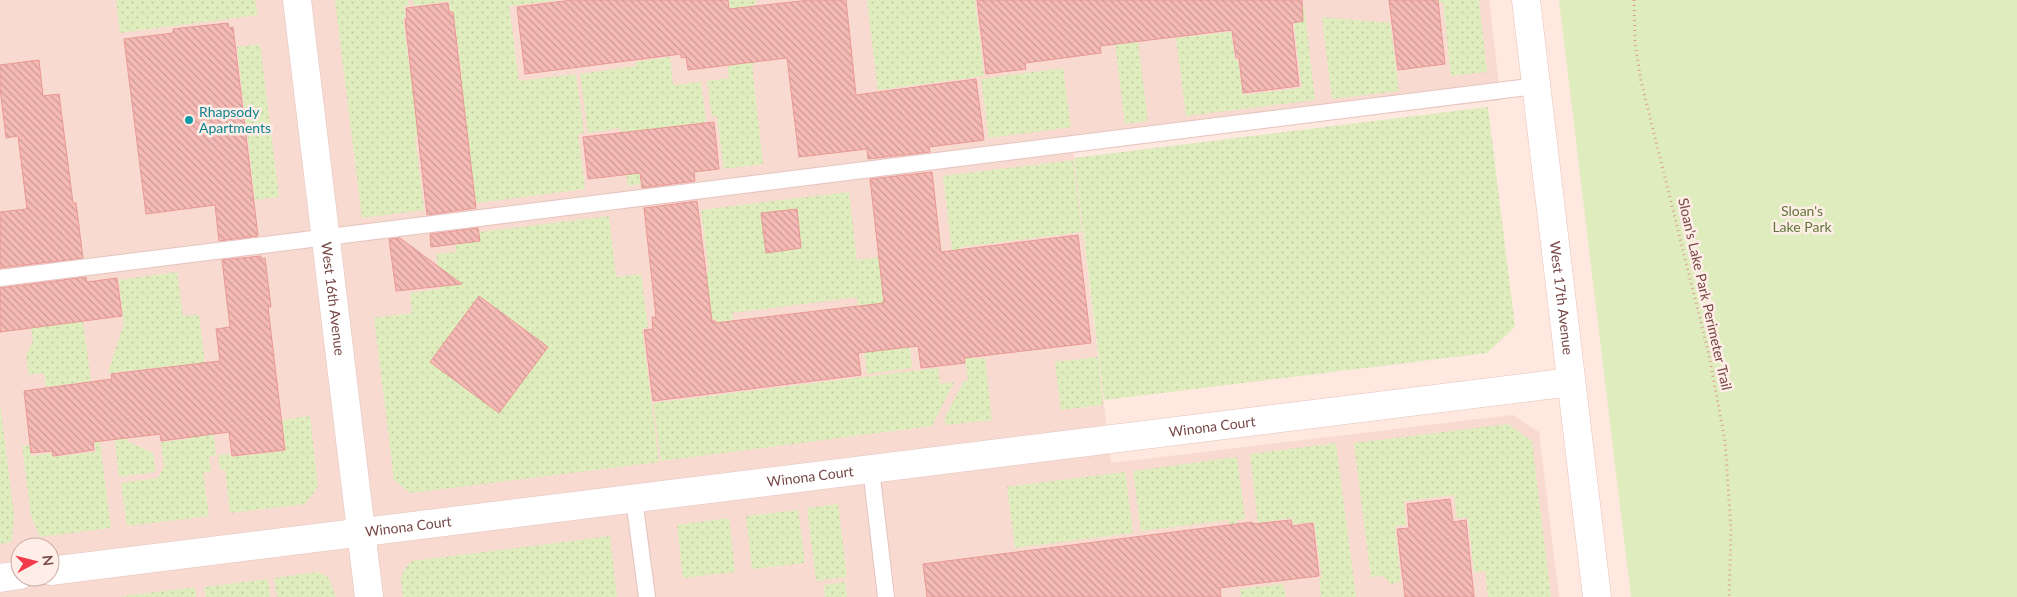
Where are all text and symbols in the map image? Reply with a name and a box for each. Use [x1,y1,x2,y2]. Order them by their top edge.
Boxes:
place label: Rhapsody Apartments [199,103,271,136]
marker: Rhapsody Apartments [183,114,195,126]
street label: Sloan's Lake Park Perimeter Trail [1675,196,1736,392]
park label: Sloan's Lake Park [1772,202,1832,235]
street label: West 17th Avenue [1547,240,1577,356]
street label: West 16th Avenue [318,241,349,357]
street label: Winona Court [1168,412,1256,440]
street label: Winona Court [766,462,854,490]
street label: Winona Court [364,512,452,540]
north arrow [10,537,60,587]
text: N [39,554,57,567]

